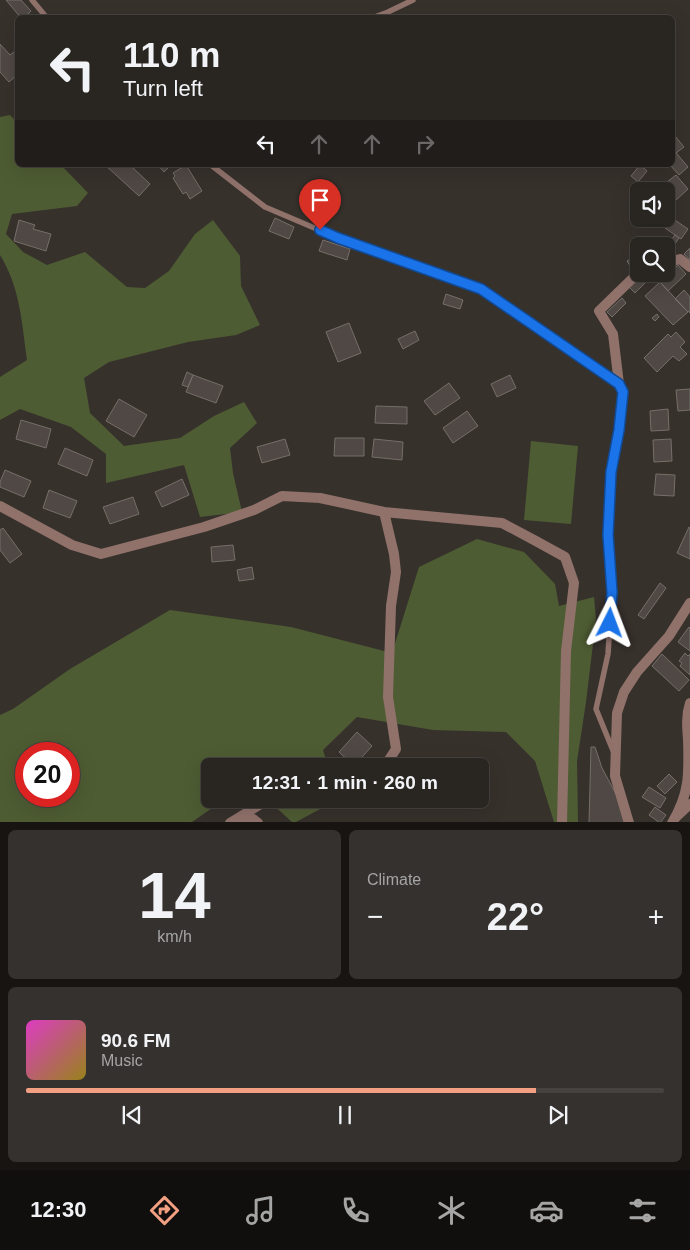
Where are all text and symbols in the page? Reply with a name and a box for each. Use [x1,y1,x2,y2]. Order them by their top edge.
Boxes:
icon: left [40,35,105,100]
text: 110 m [123,35,220,74]
text: Turn left [123,76,203,101]
icon: left [252,130,280,158]
icon: ahead [305,130,333,158]
icon: ahead [358,130,386,158]
icon: right [411,130,439,158]
pin [299,179,341,230]
map controls [630,182,675,282]
button: sound [630,182,675,227]
icon: arrive [306,186,334,214]
button: search [630,237,675,282]
position arrow [583,596,635,648]
speed limit sign: 20 [15,742,80,807]
text: 12:31 · 1 min · 260 m [252,772,438,793]
text: 14 [138,859,211,932]
text: Climate [367,871,421,888]
text: 22° [487,896,544,938]
text: − [367,901,383,932]
text: + [648,901,664,932]
text: km/h [157,928,192,945]
text: 90.6 FM [101,1030,171,1051]
text: Music [101,1052,143,1069]
icon: previous [118,1101,146,1129]
icon: pause [331,1101,359,1129]
icon: next [544,1101,572,1129]
icon: directions [147,1193,182,1228]
icon: music [243,1193,278,1228]
icon: phone [338,1193,373,1228]
icon: climate [434,1193,469,1228]
icon: car [529,1193,564,1228]
icon: filters [625,1193,660,1228]
text: 12:30 [30,1197,87,1222]

